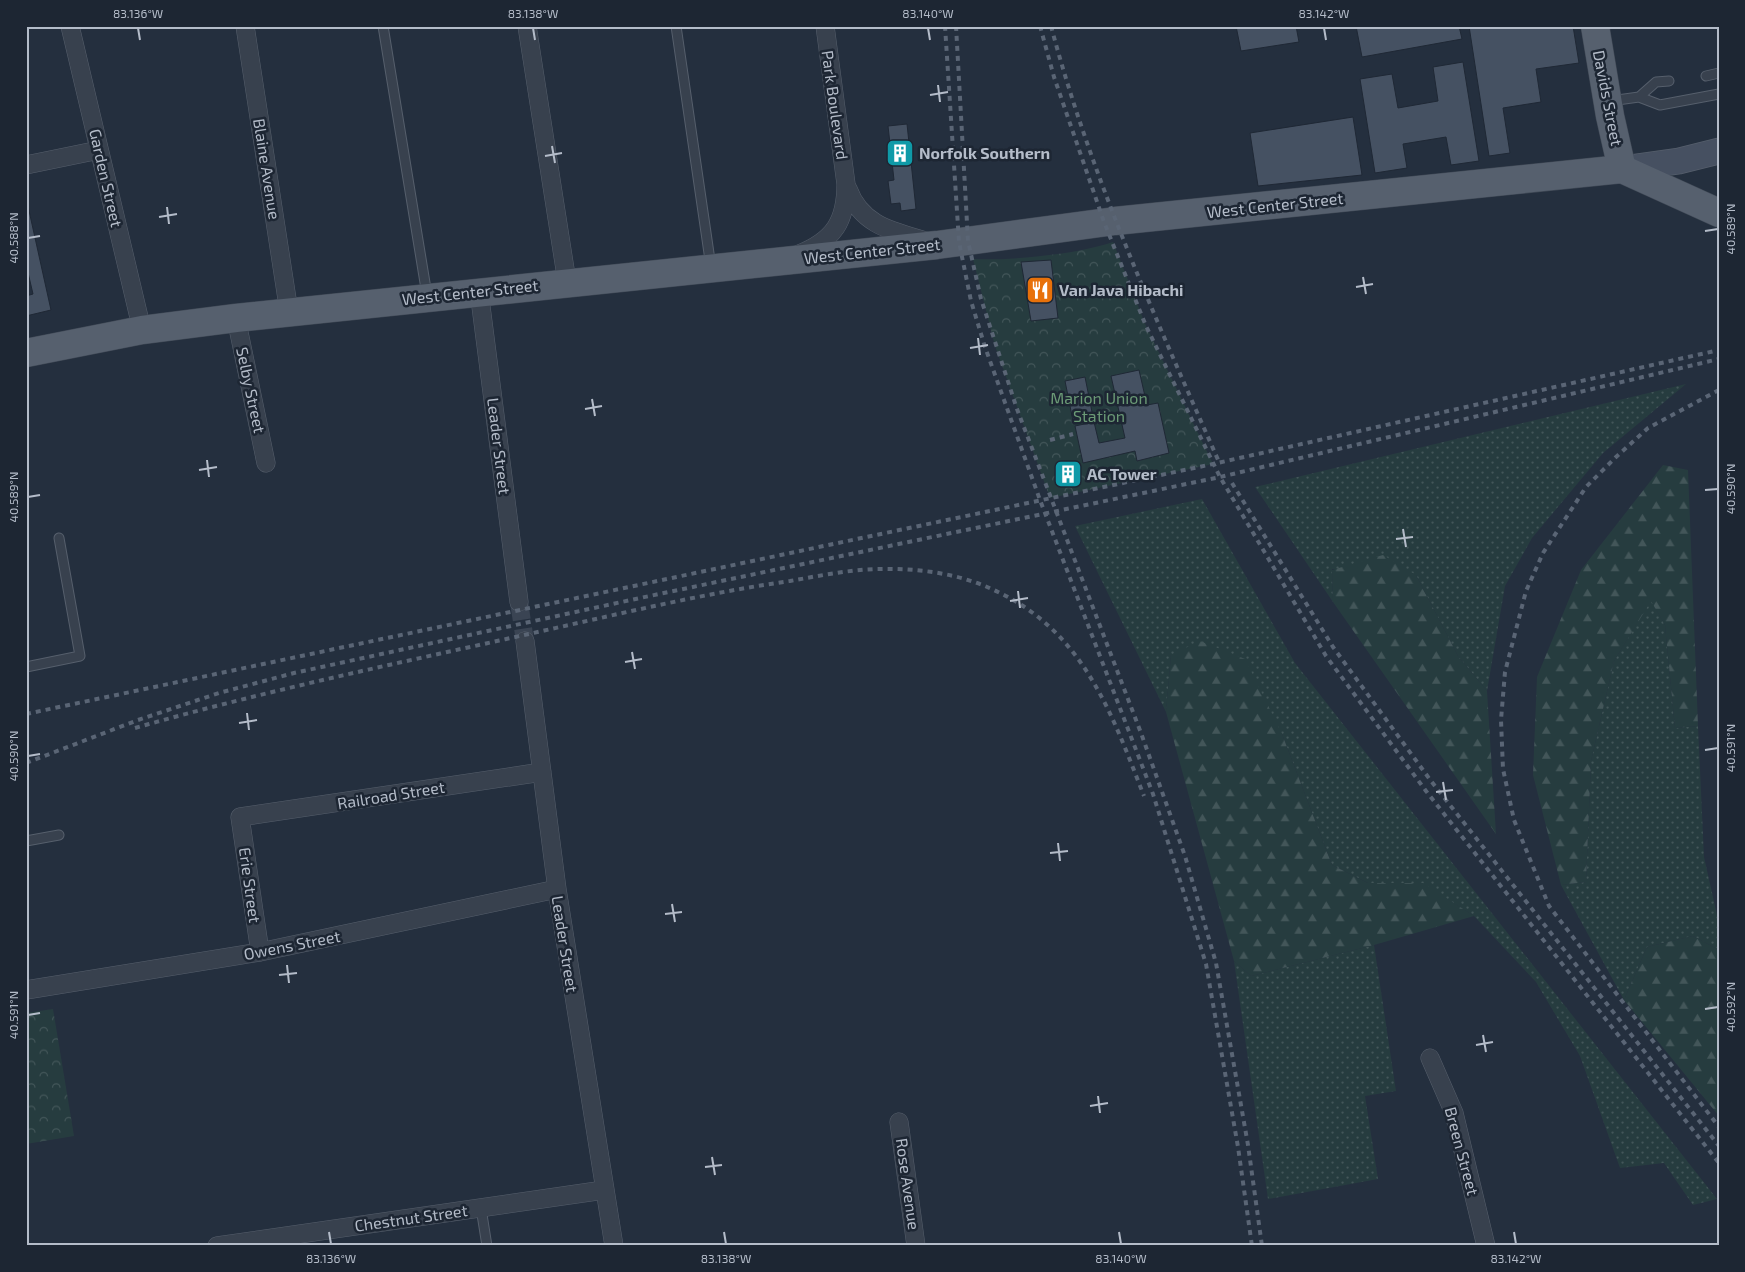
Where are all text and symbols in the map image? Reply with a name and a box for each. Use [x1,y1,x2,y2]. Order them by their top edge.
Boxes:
text: 83.136°W [113,6,163,20]
text: 83.138°W [508,6,558,20]
text: 83.140°W [902,6,954,20]
text: 83.142°W [1299,6,1349,20]
street label: Davids Street [1590,48,1627,147]
street label: Park Boulevard [818,49,853,161]
street label: Blaine Avenue [250,117,285,221]
street label: Garden Street [86,127,127,229]
building icon: Norfolk Southern [885,138,915,168]
place label: Norfolk Southern [919,143,1050,162]
street label: West Center Street [1206,188,1344,221]
text: 40.589°N [1723,204,1737,254]
text: 40.588°N [6,212,20,264]
street label: West Center Street [803,234,941,267]
street label: West Center Street [401,275,539,308]
restaurant icon: Van Java Hibachi [1025,275,1055,305]
place label: Van Java Hibachi [1059,280,1183,299]
street label: Selby Street [233,345,270,435]
park label: Marion Union Station [1050,388,1148,425]
street label: Leader Street [484,396,515,495]
building icon: AC Tower [1053,459,1083,489]
place label: AC Tower [1087,464,1157,483]
text: 40.590°N [1723,464,1737,514]
text: 40.589°N [6,472,20,522]
text: 40.591°N [1723,724,1737,772]
text: 40.590°N [6,731,20,781]
street label: Railroad Street [336,777,446,812]
street label: Erie Street [236,846,265,924]
street label: Leader Street [548,894,582,994]
street label: Owens Street [242,926,342,963]
text: 40.592°N [1723,982,1737,1032]
text: 40.591°N [6,991,20,1039]
street label: Breen Street [1442,1105,1483,1197]
street label: Rose Avenue [893,1137,924,1231]
street label: Chestnut Street [353,1200,469,1235]
text: 83.136°W [306,1251,356,1265]
text: 83.138°W [701,1251,751,1265]
text: 83.140°W [1095,1251,1147,1265]
text: 83.142°W [1491,1251,1541,1265]

